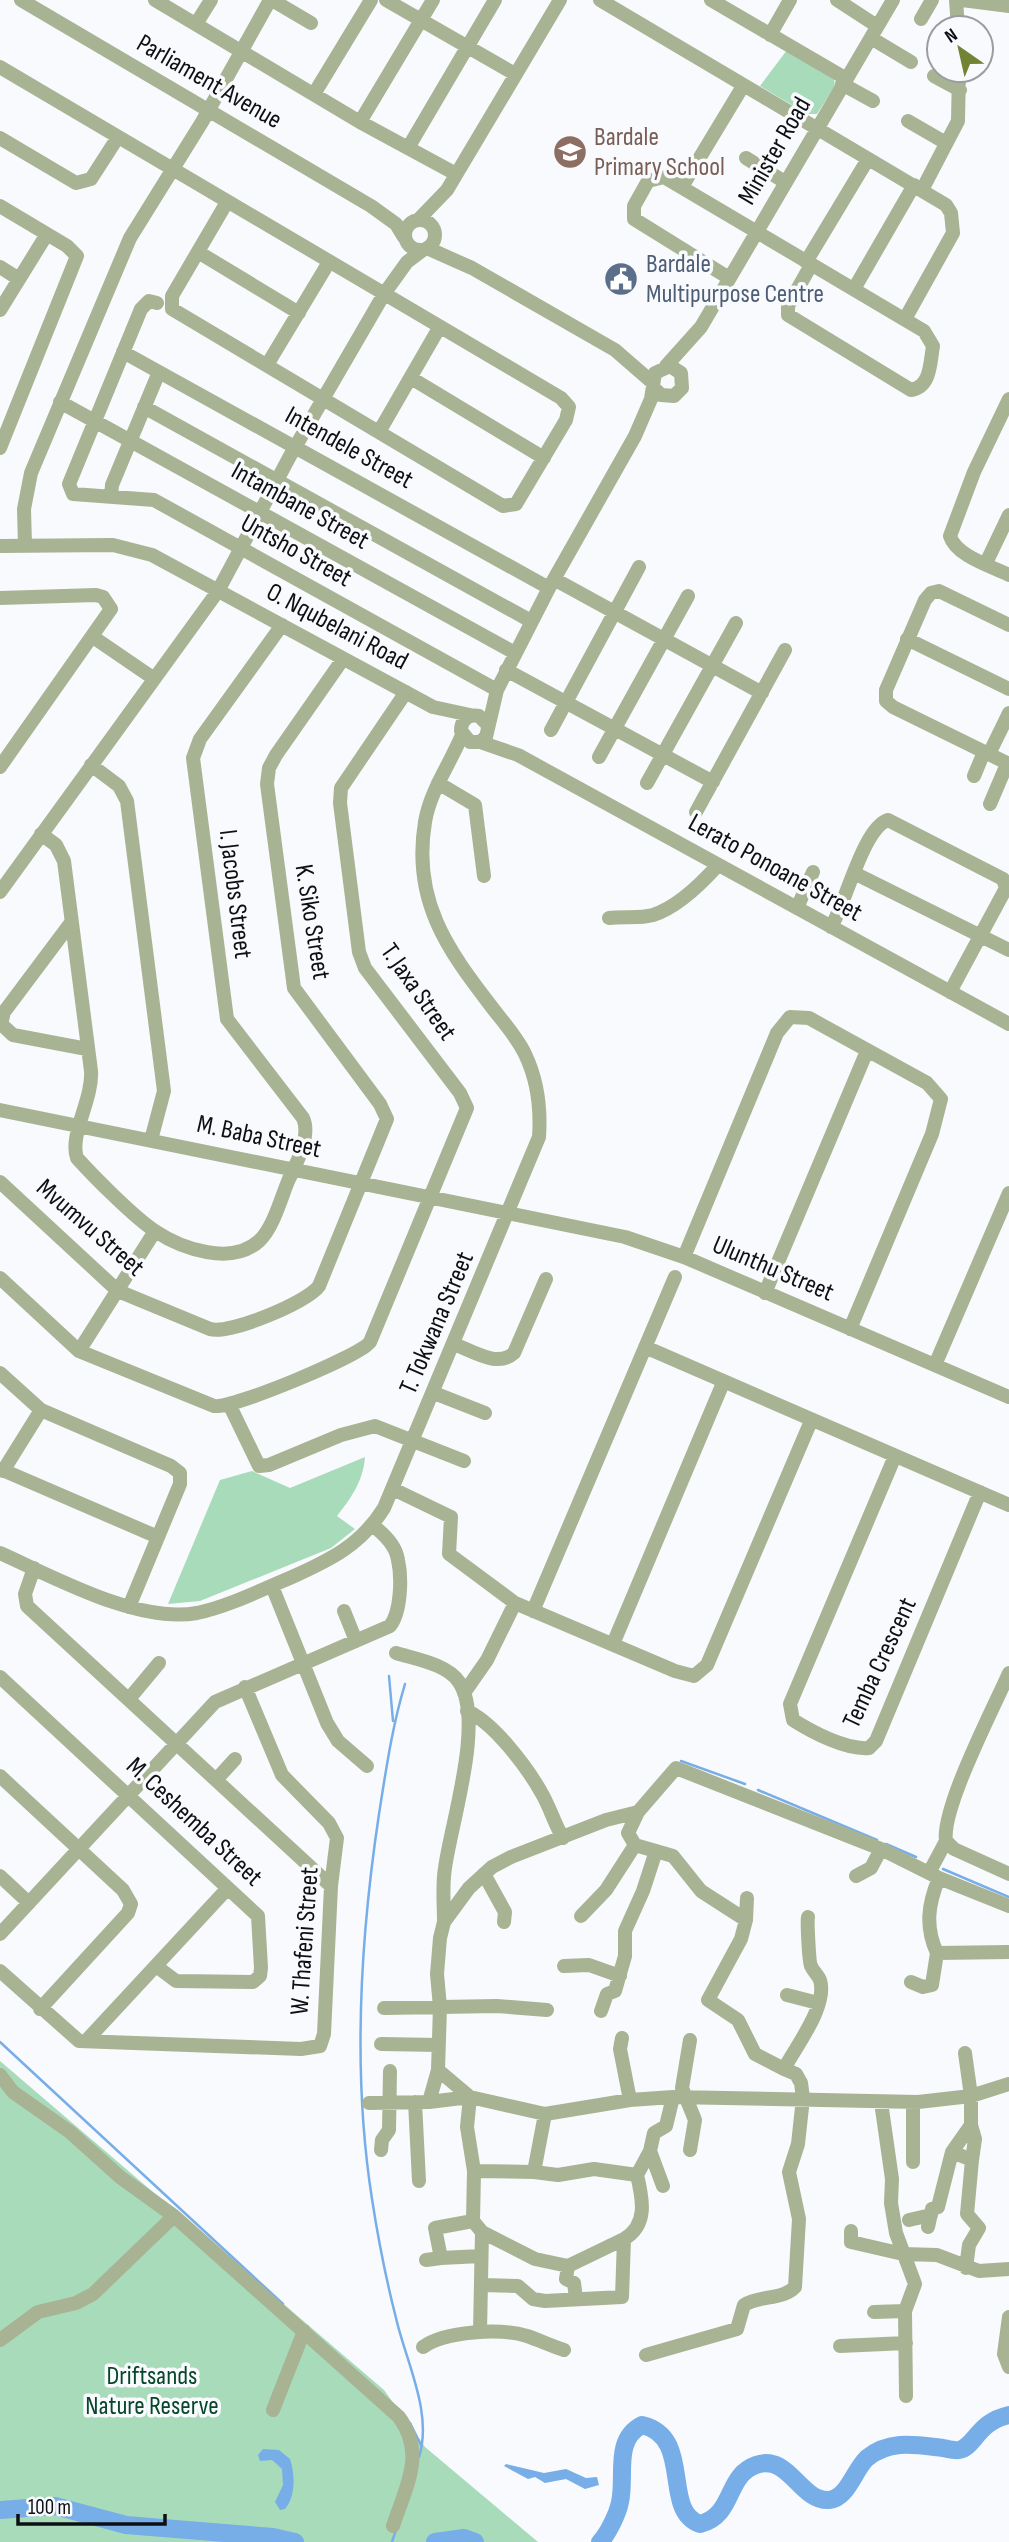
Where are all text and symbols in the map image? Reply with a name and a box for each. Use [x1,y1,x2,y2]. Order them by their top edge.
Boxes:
north arrow [925,14,995,84]
text: N [941,24,962,49]
street label: Parliament Avenue [131,28,287,136]
street label: Minister Road [732,92,818,210]
place label: Bardale Primary School [594,122,725,183]
school or university icon: Bardale Primary School [551,133,589,171]
place label: Bardale Multipurpose Centre [646,249,824,310]
public building icon: Bardale Multipurpose Centre [602,260,640,298]
street label: Intendele Street [280,400,418,496]
street label: Intambane Street [226,455,374,557]
street label: Untsho Street [235,508,357,594]
street label: O. Nqubelani Road [261,577,413,677]
street label: Lerato Ponoane Street [683,807,867,929]
street label: I. Jacobs Street [212,828,258,960]
street label: K. Siko Street [288,862,336,982]
street label: T. Jaxa Street [373,938,463,1047]
street label: M. Baba Street [194,1109,324,1165]
street label: Mvumvu Street [30,1173,150,1283]
street label: Ulunthu Street [708,1230,838,1308]
street label: T. Tokwana Street [393,1247,481,1399]
street label: Temba Crescent [836,1593,924,1733]
street label: M. Ceshemba Street [120,1751,269,1893]
street label: W. Thafeni Street [284,1866,326,2016]
park label: Driftsands Nature Reserve [85,2361,219,2422]
scale bar [18,2482,164,2526]
text: 100 m [28,2495,71,2520]

